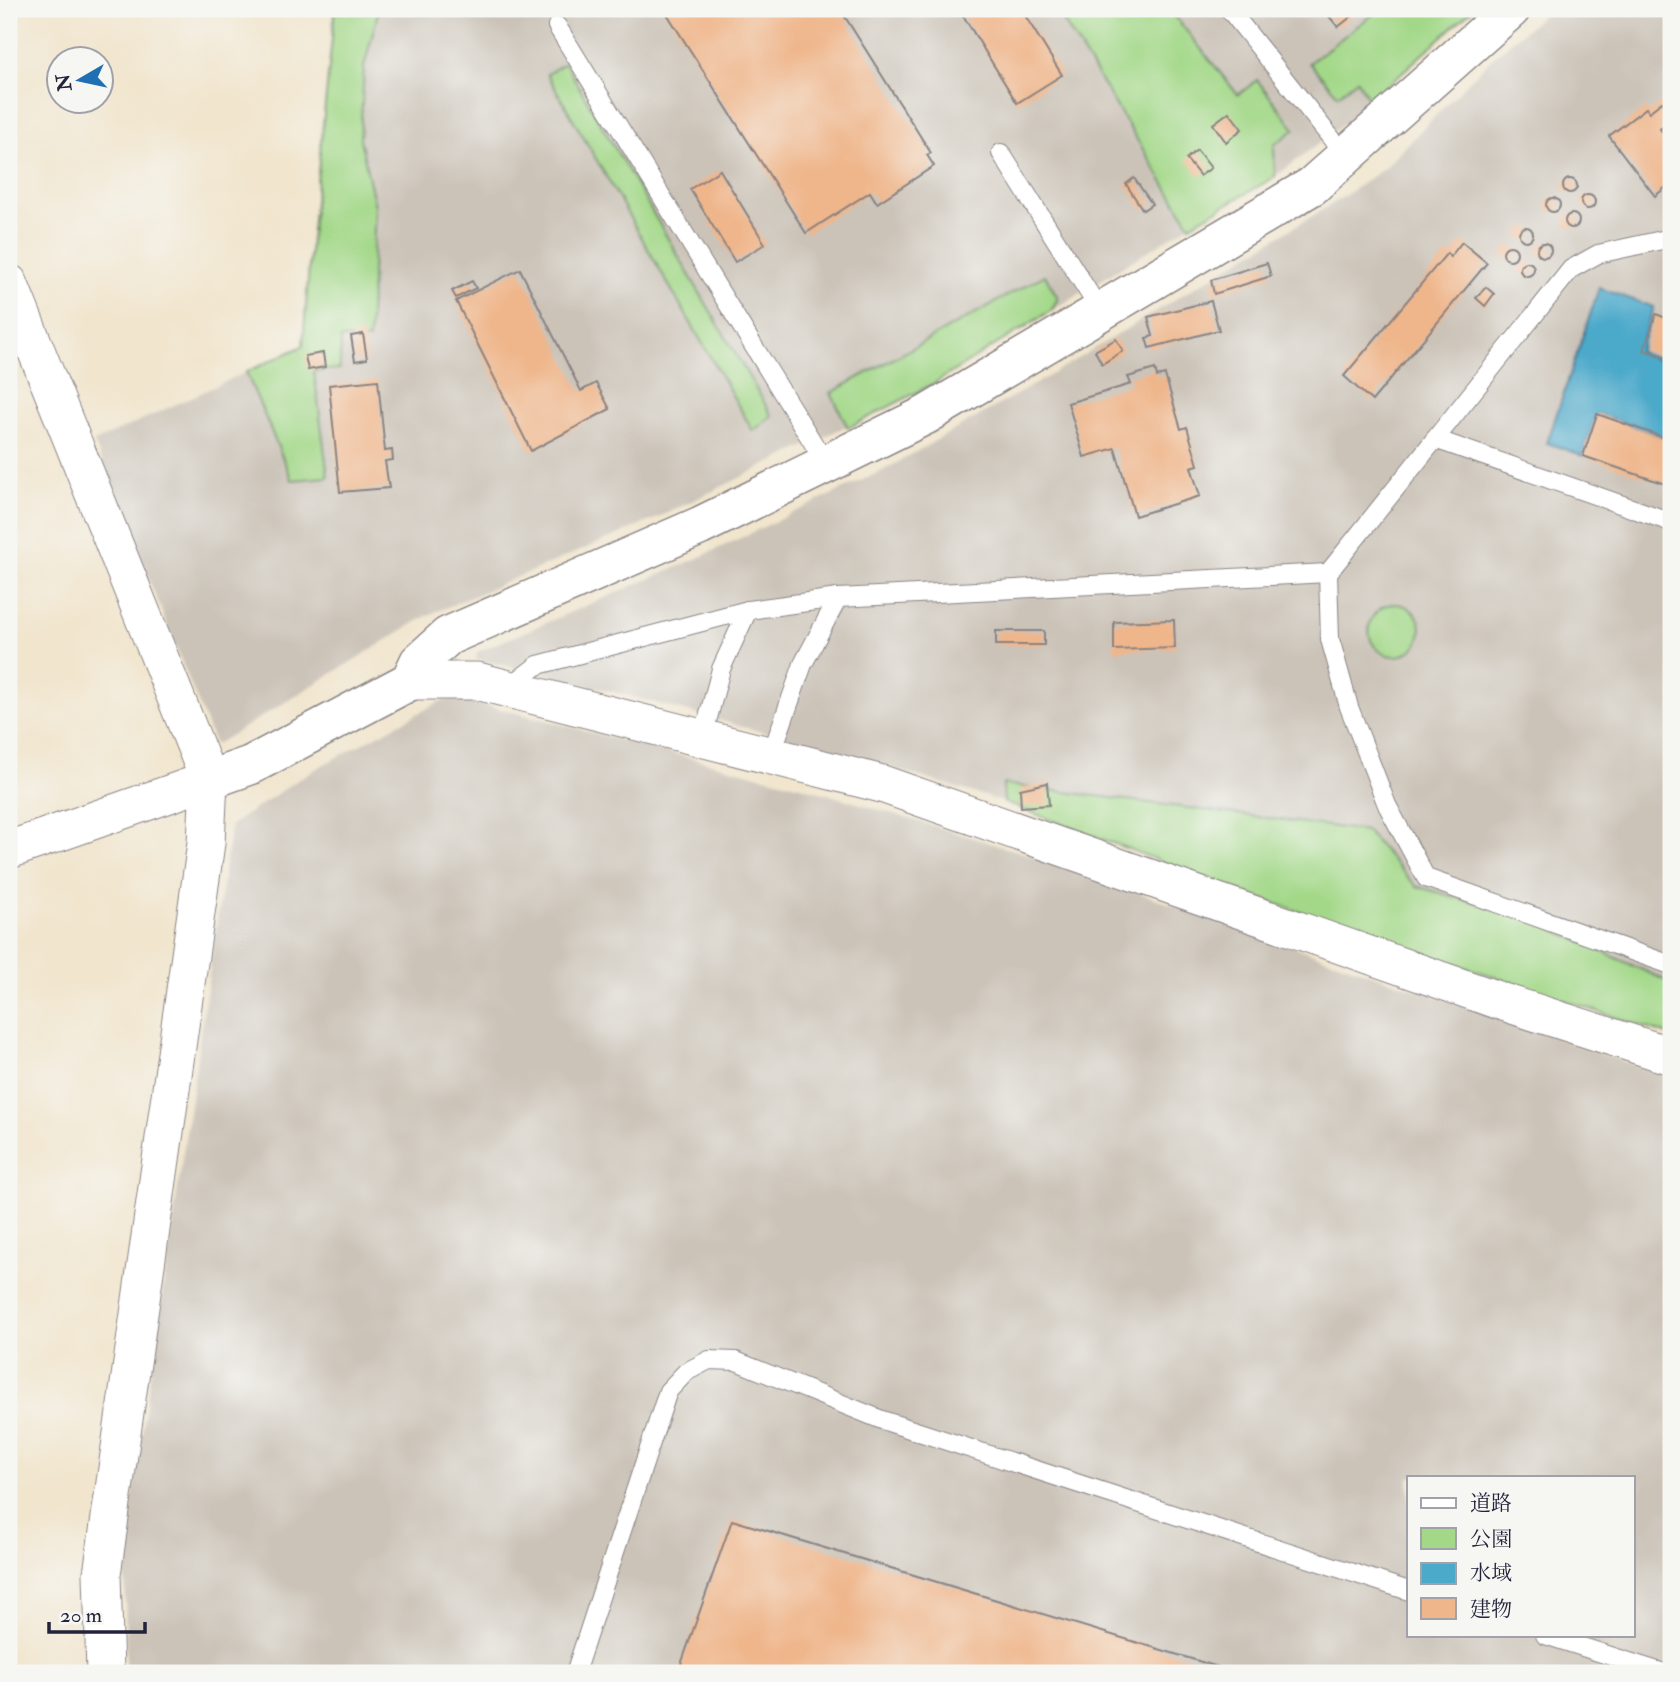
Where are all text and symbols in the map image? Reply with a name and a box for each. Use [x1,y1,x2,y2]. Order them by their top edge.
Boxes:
north arrow [46,46,116,116]
text: N [51,71,78,94]
legend [1407,1476,1634,1636]
text: 道路 [1470,1490,1512,1517]
text: 公園 [1470,1526,1512,1553]
text: 水域 [1470,1560,1512,1587]
scale bar [49,1591,145,1635]
text: 建物 [1470,1596,1512,1623]
text: 20 m [60,1602,102,1629]

